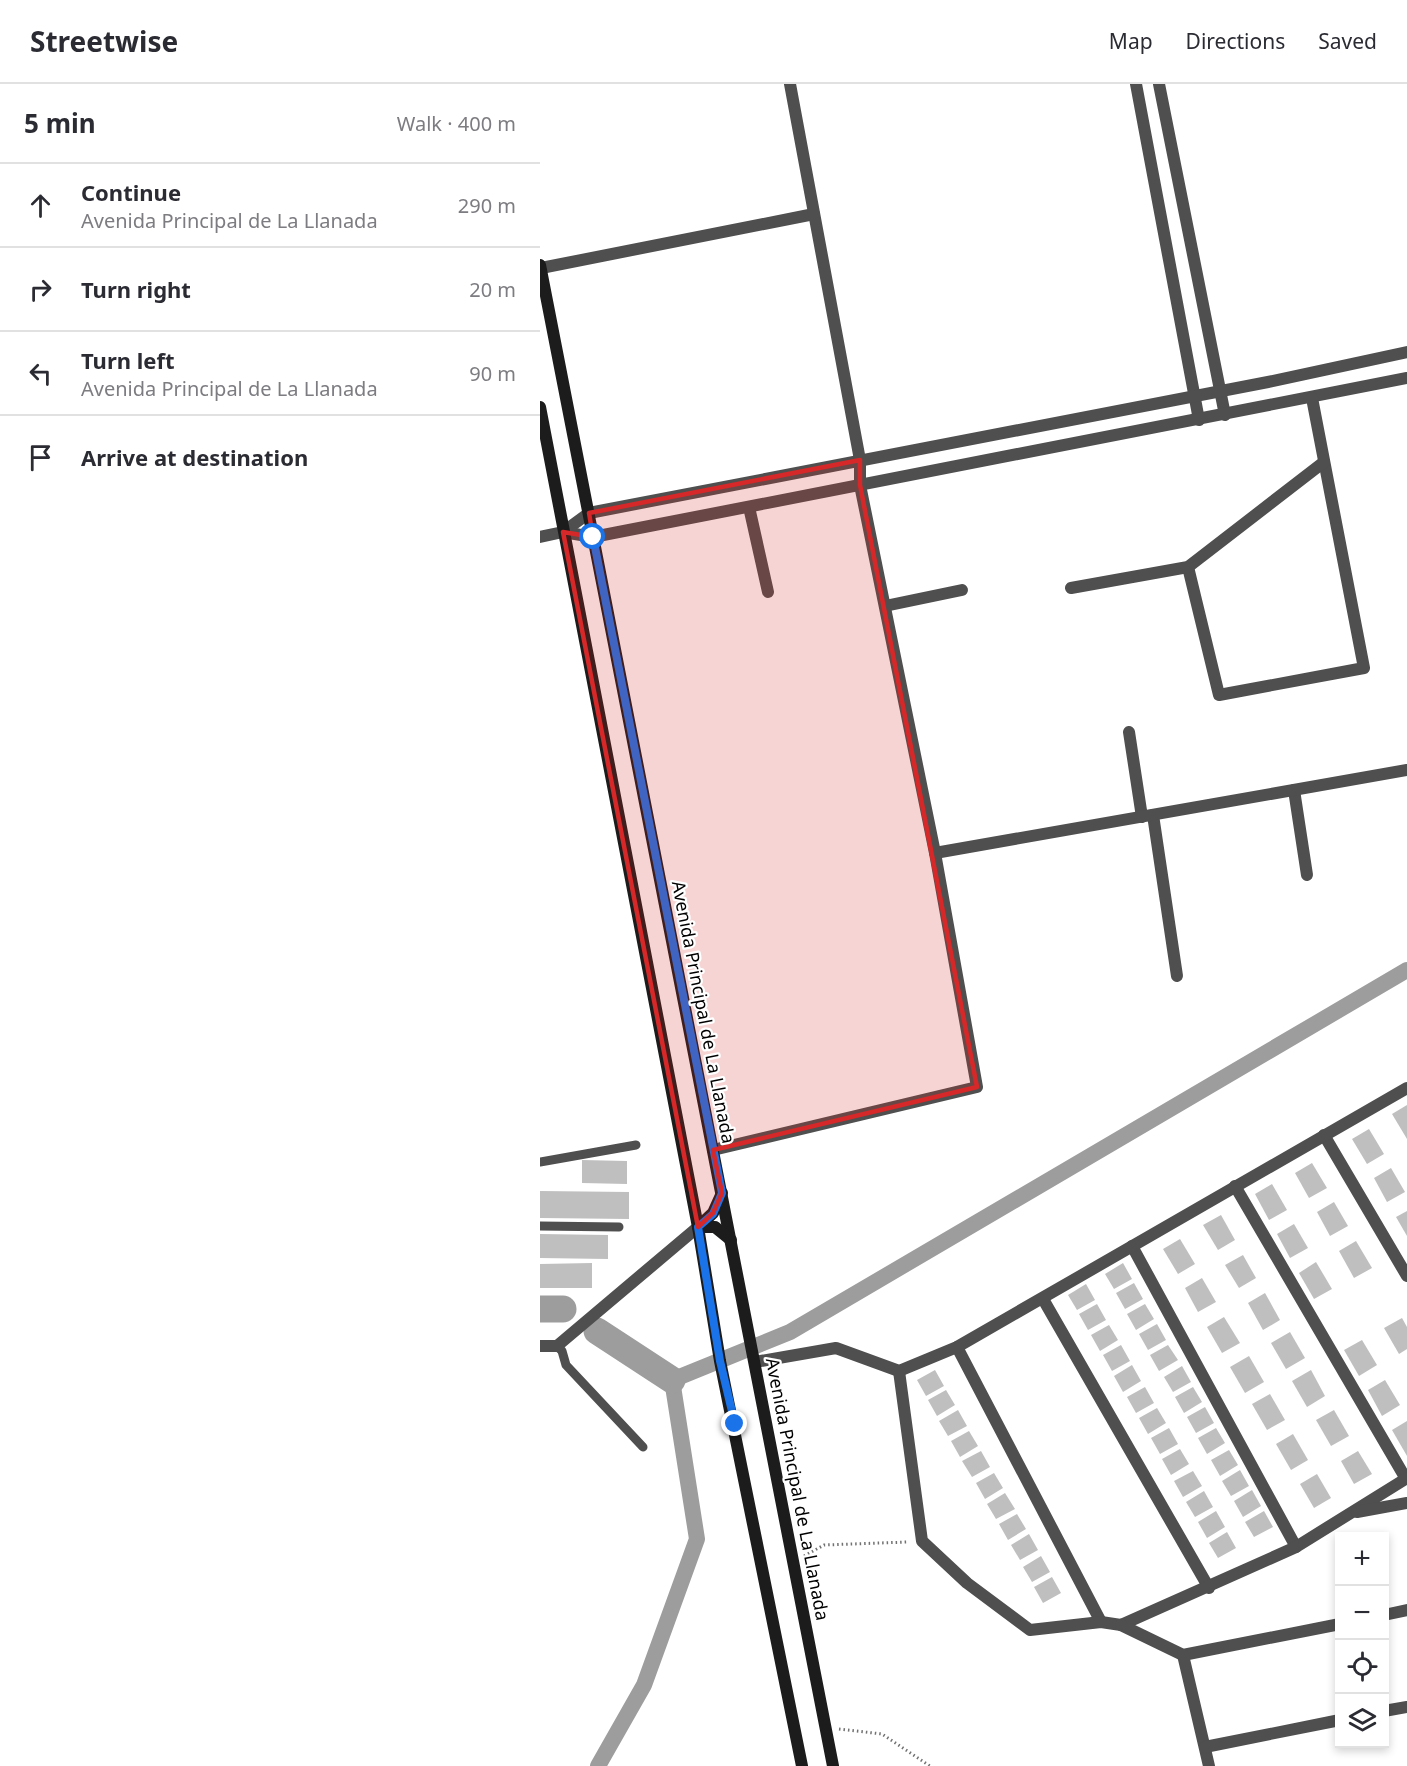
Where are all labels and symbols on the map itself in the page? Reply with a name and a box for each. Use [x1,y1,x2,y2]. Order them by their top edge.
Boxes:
route start [579,523,605,549]
street label: Avenida Principal de La Llanada [667,879,741,1145]
street label: Avenida Principal de La Llanada [761,1356,835,1622]
route end [721,1410,747,1436]

